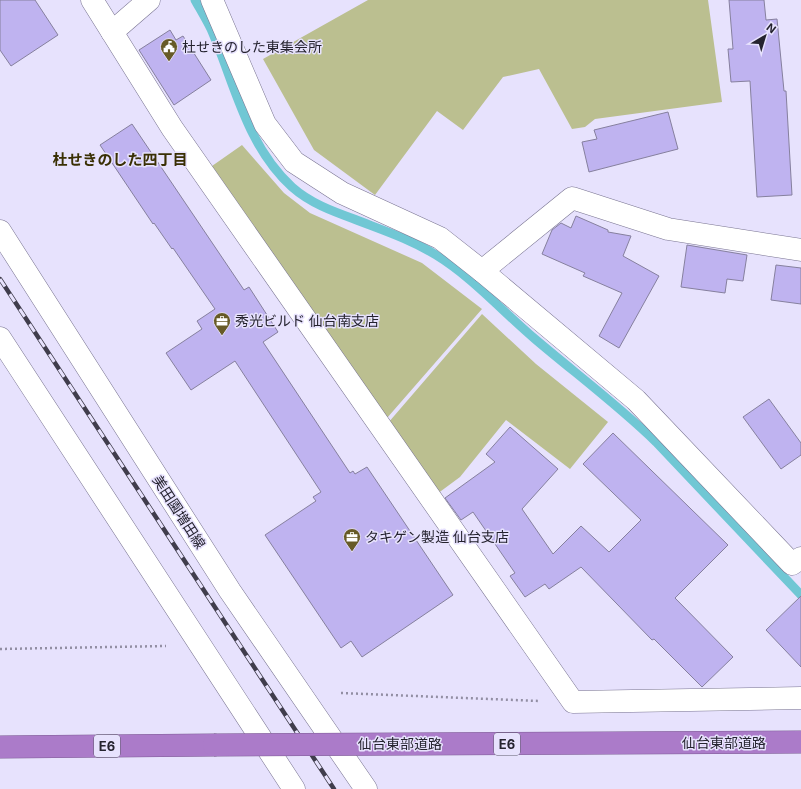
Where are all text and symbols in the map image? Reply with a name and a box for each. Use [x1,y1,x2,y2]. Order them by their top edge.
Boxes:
north arrow [745,16,785,56]
text: N [764,20,779,36]
public building icon: 杜せきのした東集会所 [159,37,179,62]
place label: 杜せきのした東集会所 [182,38,322,55]
district label: 杜せきのした四丁目 [52,150,188,169]
office icon: 秀光ビルド 仙台南支店 [212,311,232,336]
place label: 秀光ビルド 仙台南支店 [235,312,379,329]
street label: 美田園増田線 [149,472,209,552]
office icon: タキゲン製造 仙台支店 [342,527,362,552]
place label: タキゲン製造 仙台支店 [365,528,509,545]
road number: E6 [494,733,520,755]
street label: 仙台東部道路 [682,734,766,751]
road number: E6 [94,735,120,757]
street label: 仙台東部道路 [358,735,442,752]

